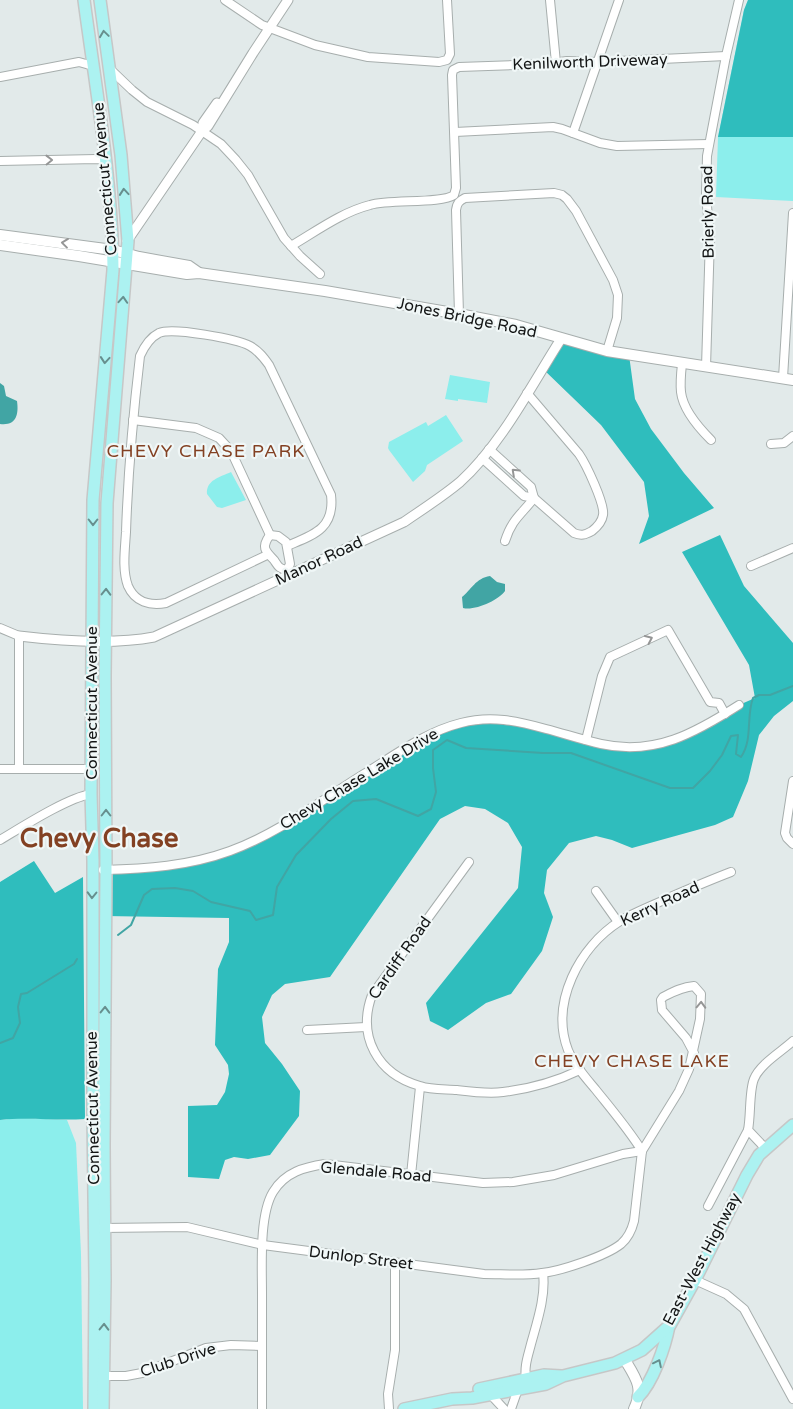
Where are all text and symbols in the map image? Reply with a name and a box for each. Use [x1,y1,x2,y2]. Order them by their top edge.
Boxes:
one-way arrow [99,30,110,38]
street label: Kenilworth Driveway [512,49,668,75]
street label: Connecticut Avenue [88,102,122,256]
one-way arrow [45,155,53,165]
street label: Brierly Road [697,165,719,259]
one-way arrow [119,188,130,196]
one-way arrow [60,238,68,249]
street label: Jones Bridge Road [395,293,539,343]
one-way arrow [118,296,129,304]
one-way arrow [100,356,111,364]
district label: CHEVY CHASE PARK [107,440,305,462]
one-way arrow [511,469,520,478]
one-way arrow [88,518,98,526]
street label: Manor Road [272,532,366,590]
one-way arrow [101,587,111,595]
street label: Connecticut Avenue [82,626,102,780]
one-way arrow [644,635,653,645]
street label: Chevy Chase Lake Drive [276,724,442,834]
one-way arrow [101,809,111,816]
district label: Chevy Chase [20,823,179,854]
street label: Kerry Road [617,877,703,931]
one-way arrow [87,891,97,899]
street label: Cardiff Road [364,913,436,1003]
one-way arrow [695,1000,706,1008]
one-way arrow [100,1006,111,1014]
street label: Connecticut Avenue [82,1031,104,1185]
district label: CHEVY CHASE LAKE [534,1050,730,1072]
street label: Glendale Road [320,1157,432,1187]
street label: East-West Highway [659,1189,746,1329]
street label: Dunlop Street [308,1242,414,1274]
one-way arrow [99,1323,109,1330]
street label: Club Drive [138,1338,218,1382]
one-way arrow [652,1359,662,1368]

